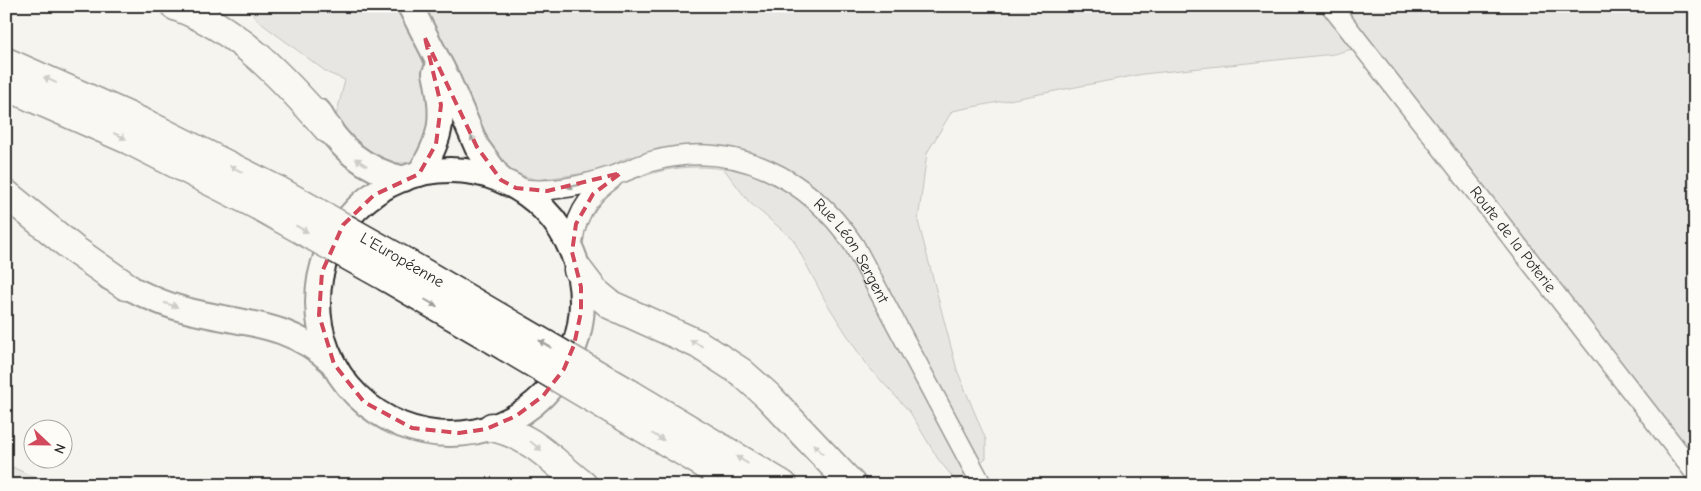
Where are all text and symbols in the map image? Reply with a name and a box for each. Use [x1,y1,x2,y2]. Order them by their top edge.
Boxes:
one-way arrow [43,76,57,84]
one-way arrow [113,133,127,141]
one-way arrow [469,134,477,148]
one-way arrow [354,157,368,166]
one-way arrow [229,165,243,173]
one-way arrow [567,182,582,190]
street label: Route de la Poterie [1466,183,1560,296]
street label: Rue Léon Sergent [810,195,892,306]
one-way arrow [296,225,309,234]
street label: L'Européenne [357,229,447,291]
one-way arrow [424,298,437,307]
one-way arrow [164,302,179,310]
one-way arrow [538,339,551,348]
one-way arrow [689,339,704,347]
north arrow [22,418,72,468]
one-way arrow [652,432,665,441]
one-way arrow [530,440,543,451]
text: N [50,441,69,456]
one-way arrow [812,444,824,456]
one-way arrow [735,455,748,464]

